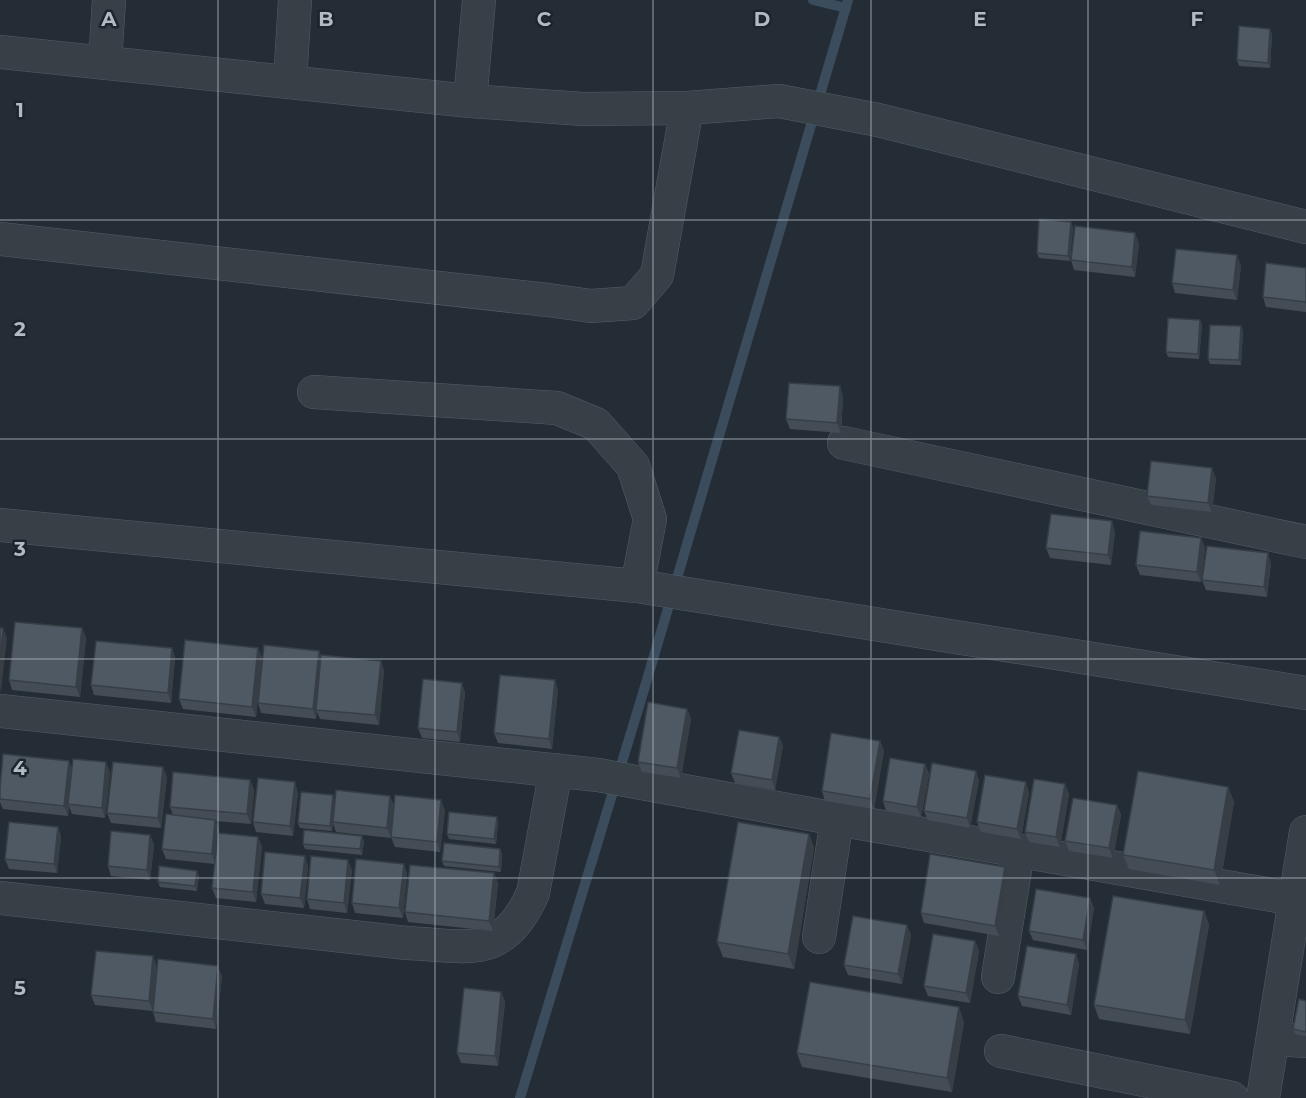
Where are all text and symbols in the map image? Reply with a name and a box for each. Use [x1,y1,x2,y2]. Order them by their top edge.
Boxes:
text: A [100,7,117,31]
text: B [318,7,334,31]
text: C [537,7,552,31]
text: D [754,7,770,31]
text: E [973,7,987,31]
text: F [1191,7,1204,31]
text: 1 [16,98,24,122]
text: 2 [14,317,26,341]
text: 3 [13,537,26,561]
text: 4 [13,756,27,780]
text: 5 [14,976,26,1000]

